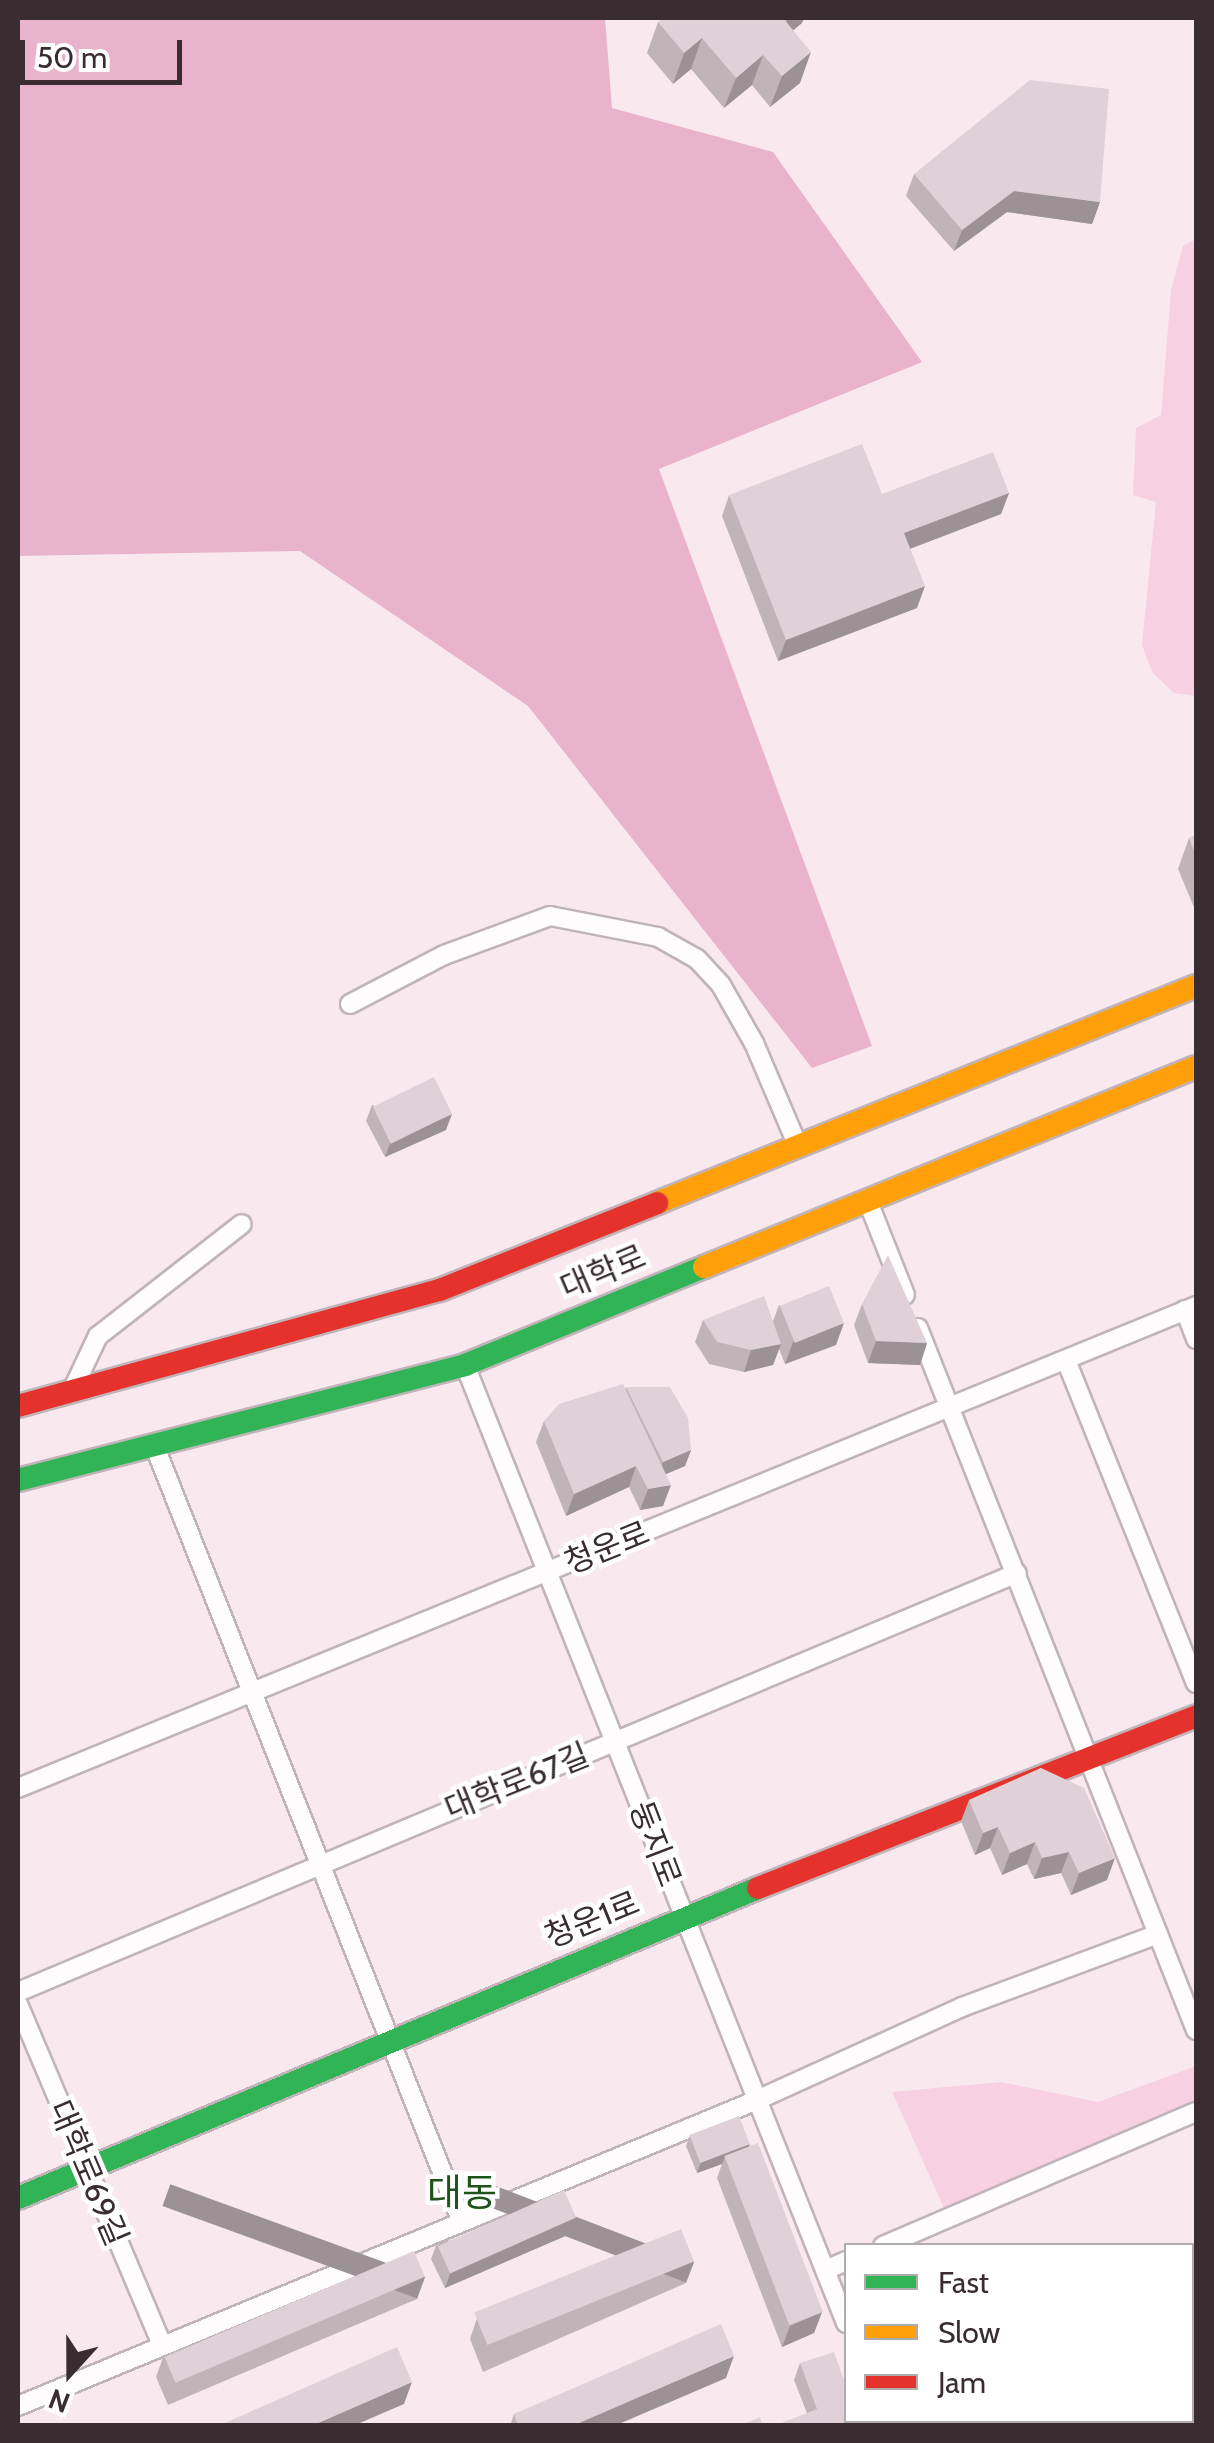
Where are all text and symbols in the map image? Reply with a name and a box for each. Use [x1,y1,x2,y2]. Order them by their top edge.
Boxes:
scale bar [25,20,188,82]
text: 50 m [37,39,107,76]
street label: 대학로 [555,1237,651,1307]
street label: 청운로 [559,1514,655,1582]
street label: 대학로67길 [439,1736,595,1828]
street label: 둥지로 [621,1796,689,1892]
street label: 청운1로 [539,1884,645,1956]
street label: 대학로69길 [40,2095,136,2251]
district label: 대동 [427,2170,497,2216]
legend [844,2243,1194,2423]
text: Fast [938,2264,989,2301]
text: Slow [938,2314,1000,2351]
north arrow [20,2323,120,2423]
text: Jam [938,2364,986,2401]
text: N [44,2382,75,2420]

